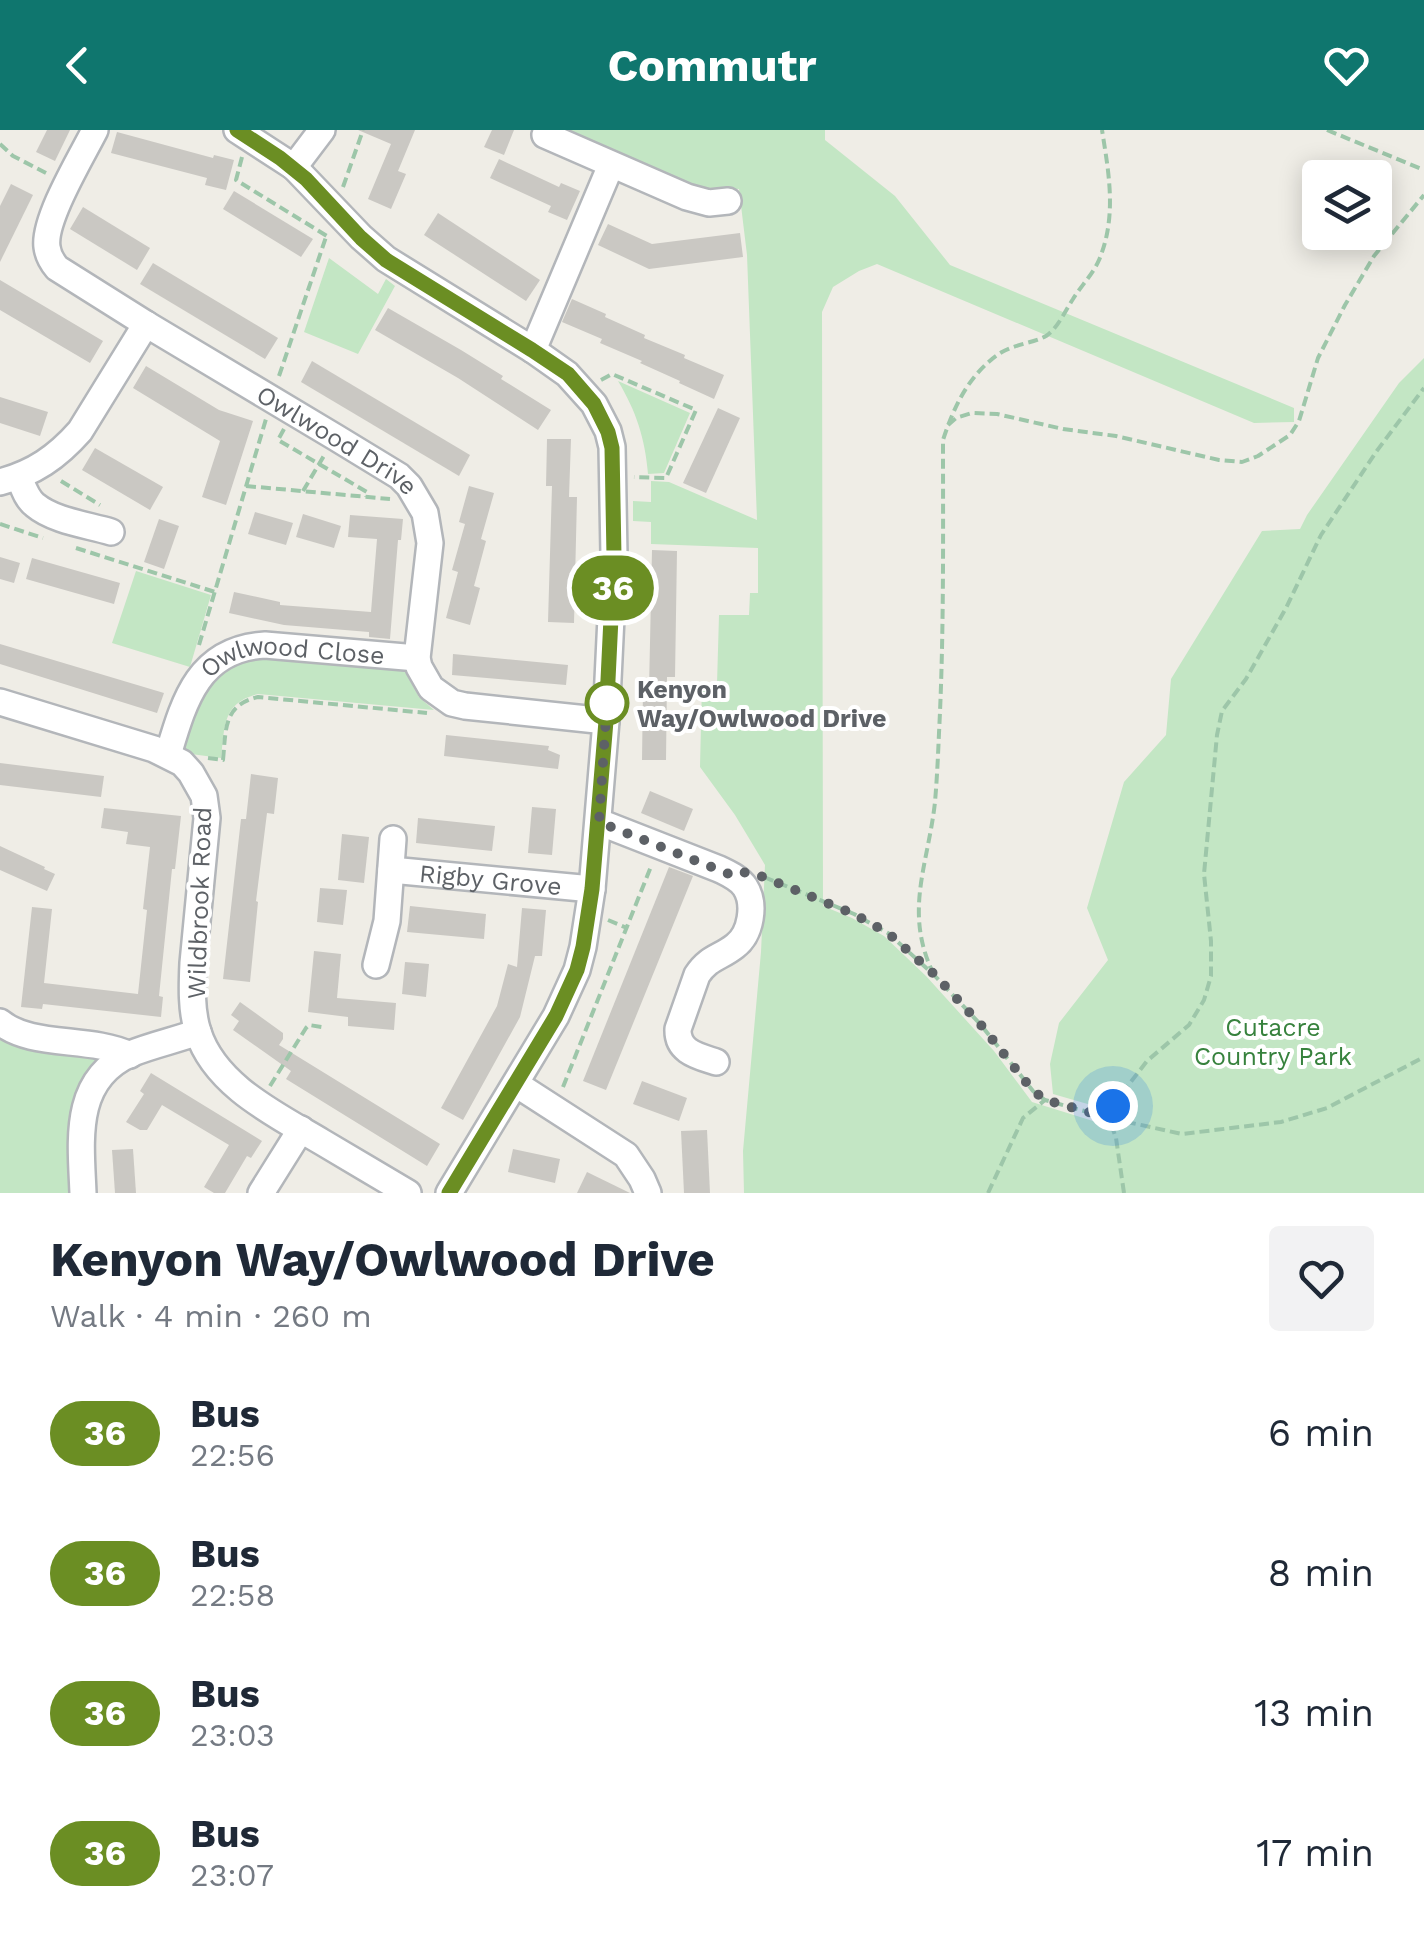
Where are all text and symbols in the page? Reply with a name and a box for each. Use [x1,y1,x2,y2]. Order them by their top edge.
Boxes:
icon: back [50,38,105,93]
icon: heart [1319,38,1374,93]
text: Commutr [607,39,817,92]
map controls [1302,160,1392,250]
button: layers [1302,160,1392,250]
street label: Owlwood Drive [251,380,423,501]
line badge: 36 [568,556,658,620]
text: 36 [592,567,634,609]
street label: Owlwood Close [194,631,386,683]
place label: Kenyon Way/Owlwood Drive [637,675,886,733]
marker: Kenyon Way/Owlwood Drive [586,682,628,724]
street label: Wildbrook Road [182,806,217,1000]
street label: Rigby Grove [418,859,563,901]
park label: Cutacre Country Park [1194,1013,1352,1071]
your location [1088,1081,1138,1131]
button: heart [1269,1226,1374,1331]
text: Kenyon Way/Owlwood Drive [50,1231,715,1288]
text: Walk · 4 min · 260 m [50,1297,372,1335]
text: Bus [190,1392,260,1436]
text: 6 min [1268,1411,1374,1455]
text: 36 [84,1412,126,1454]
text: 22:56 [190,1436,275,1474]
text: Bus [190,1532,260,1576]
text: 8 min [1268,1551,1374,1595]
text: 36 [84,1552,126,1594]
text: 22:58 [190,1576,275,1614]
text: Bus [190,1672,260,1716]
text: 13 min [1254,1691,1374,1735]
text: 36 [84,1692,126,1734]
text: 23:03 [190,1716,275,1754]
text: Bus [190,1812,260,1856]
text: 17 min [1256,1831,1374,1875]
text: 36 [84,1832,126,1874]
text: 23:07 [190,1856,274,1894]

